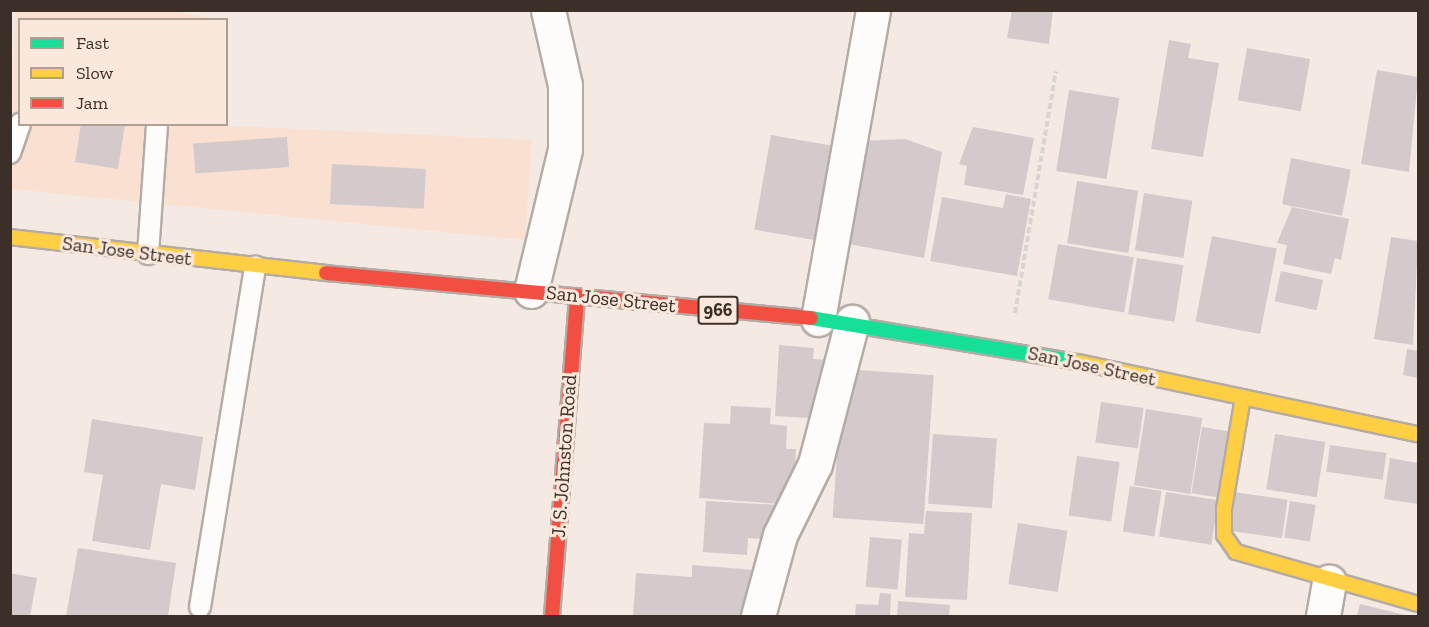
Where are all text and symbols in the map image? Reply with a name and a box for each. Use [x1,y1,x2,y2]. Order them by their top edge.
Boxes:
legend [18,18,228,126]
text: Fast [76,32,109,54]
text: Slow [76,62,113,84]
text: Jam [76,92,108,114]
street label: San Jose Street [61,231,193,271]
street label: San Jose Street [545,280,677,318]
road number: 966 [697,295,739,325]
street label: San Jose Street [1026,341,1158,391]
street label: J. S. Johnston Road [546,374,582,538]

